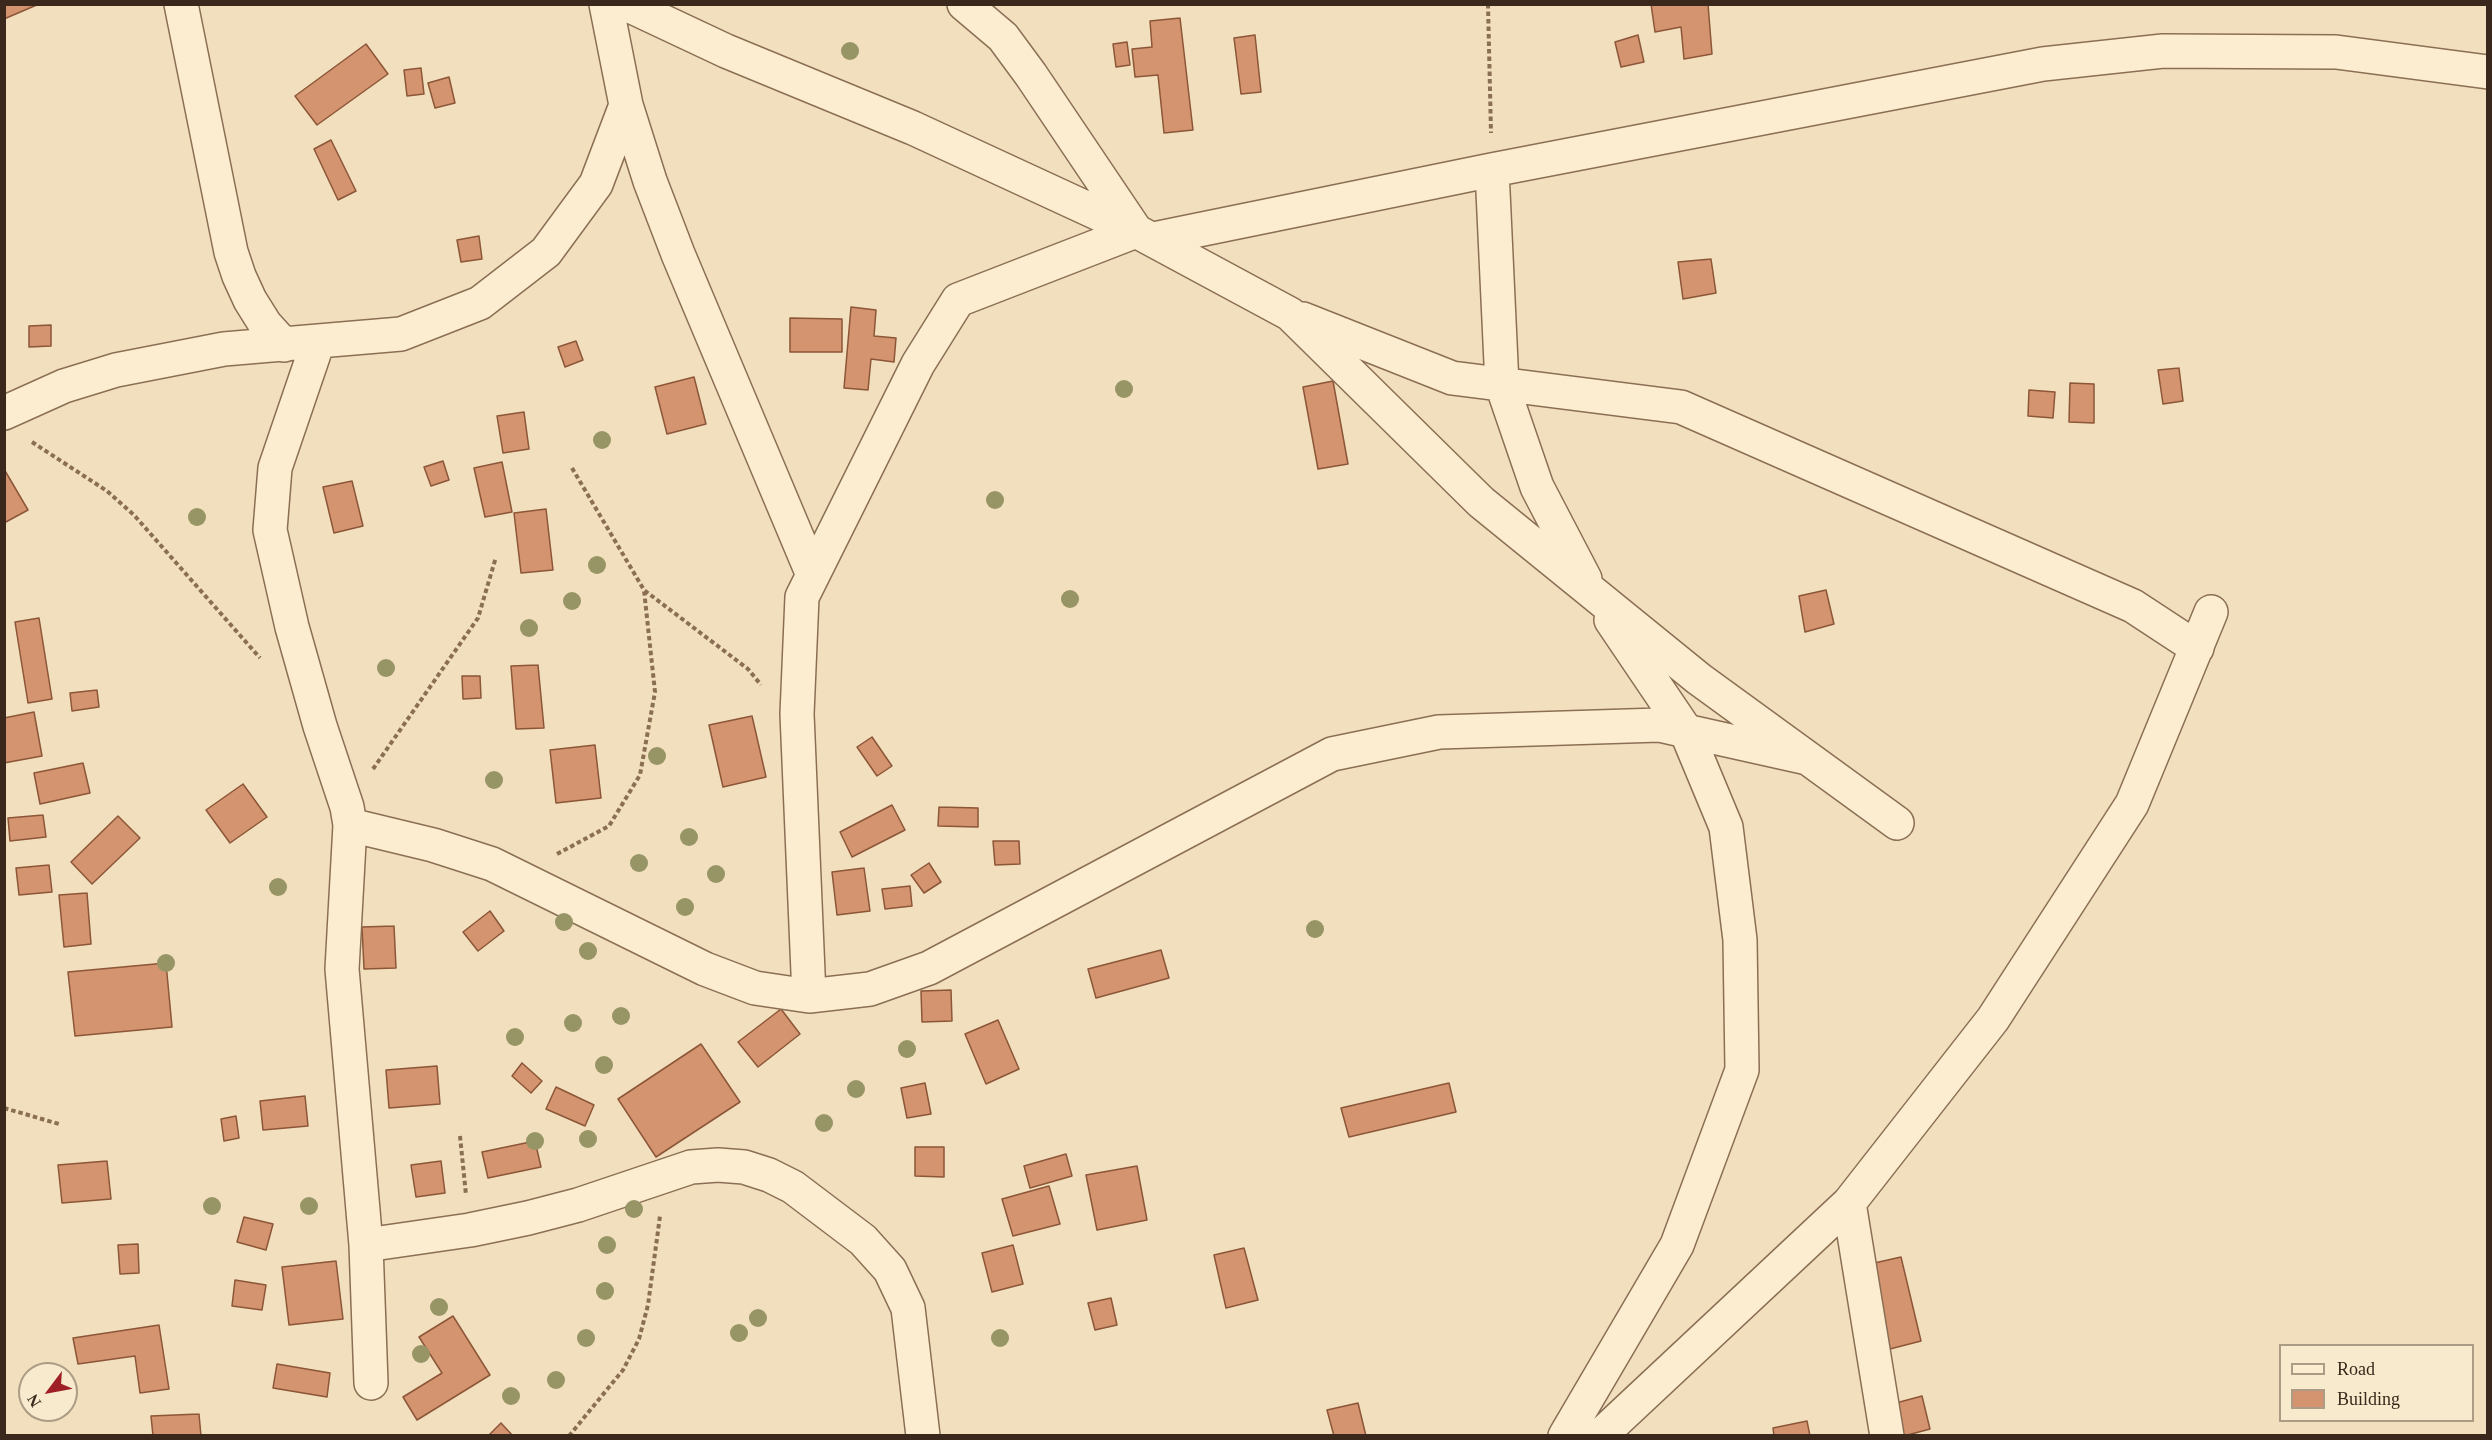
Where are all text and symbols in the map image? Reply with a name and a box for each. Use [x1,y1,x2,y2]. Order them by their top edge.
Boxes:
legend [2279,1344,2474,1422]
text: Road [2337,1359,2375,1379]
north arrow [18,1362,78,1422]
text: Building [2337,1389,2400,1409]
text: N [24,1391,44,1410]

